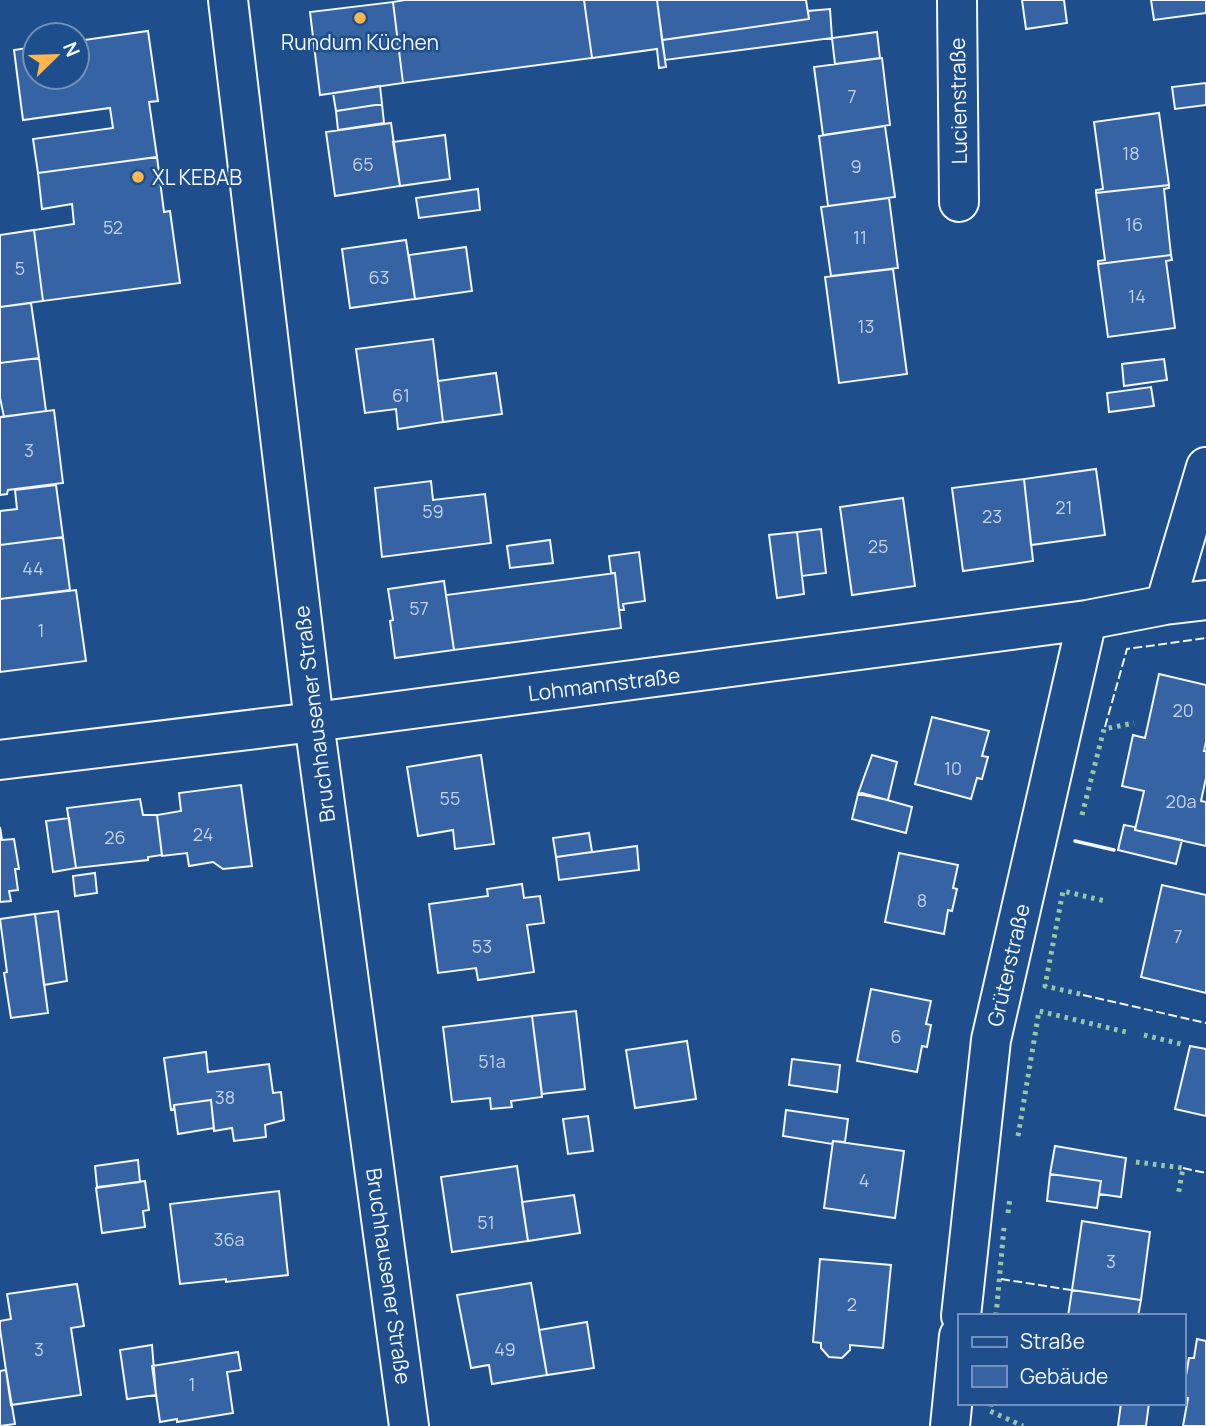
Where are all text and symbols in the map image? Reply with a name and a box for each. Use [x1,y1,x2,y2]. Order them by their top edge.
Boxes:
marker: Rundum Küchen [352,10,368,26]
north arrow [21,21,91,91]
place label: Rundum Küchen [281,28,439,56]
street label: Lucienstraße [943,37,973,165]
text: N [57,38,86,61]
house number: 7 [847,84,857,108]
house number: 18 [1122,141,1140,165]
house number: 65 [352,152,374,176]
house number: 9 [850,154,862,178]
place label: XL KEBAB [152,163,242,191]
marker: XL KEBAB [130,169,146,185]
house number: 16 [1125,212,1143,236]
house number: 52 [103,215,123,239]
house number: 11 [853,225,867,249]
house number: 5 [15,256,25,280]
house number: 63 [368,265,390,289]
house number: 14 [1128,284,1146,308]
house number: 13 [858,314,874,338]
house number: 61 [392,383,410,407]
house number: 3 [24,438,34,462]
house number: 21 [1055,495,1073,519]
house number: 59 [422,499,444,523]
house number: 23 [982,504,1002,528]
house number: 25 [868,534,888,558]
house number: 44 [22,556,44,580]
house number: 57 [409,596,429,620]
street label: Bruchhausener Straße [287,604,341,824]
house number: 1 [37,618,45,642]
street label: Lohmannstraße [526,661,682,707]
house number: 20 [1172,698,1194,722]
house number: 10 [944,756,962,780]
house number: 55 [440,786,460,810]
house number: 20a [1165,789,1197,813]
house number: 24 [193,822,213,846]
house number: 26 [104,825,126,849]
house number: 8 [917,888,927,912]
street label: Grüterstraße [980,901,1036,1029]
house number: 7 [1173,924,1183,948]
house number: 53 [472,934,492,958]
house number: 6 [890,1024,902,1048]
house number: 51a [478,1049,506,1073]
house number: 38 [215,1085,235,1109]
street label: Bruchhausener Straße [360,1166,418,1386]
house number: 4 [859,1168,869,1192]
house number: 51 [477,1210,495,1234]
house number: 36a [213,1227,245,1251]
house number: 3 [1106,1249,1116,1273]
house number: 2 [847,1292,857,1316]
legend [958,1314,1185,1405]
text: Straße [1020,1327,1085,1355]
house number: 3 [34,1337,44,1361]
house number: 49 [494,1337,516,1361]
text: Gebäude [1020,1362,1108,1390]
house number: 1 [188,1372,196,1396]

